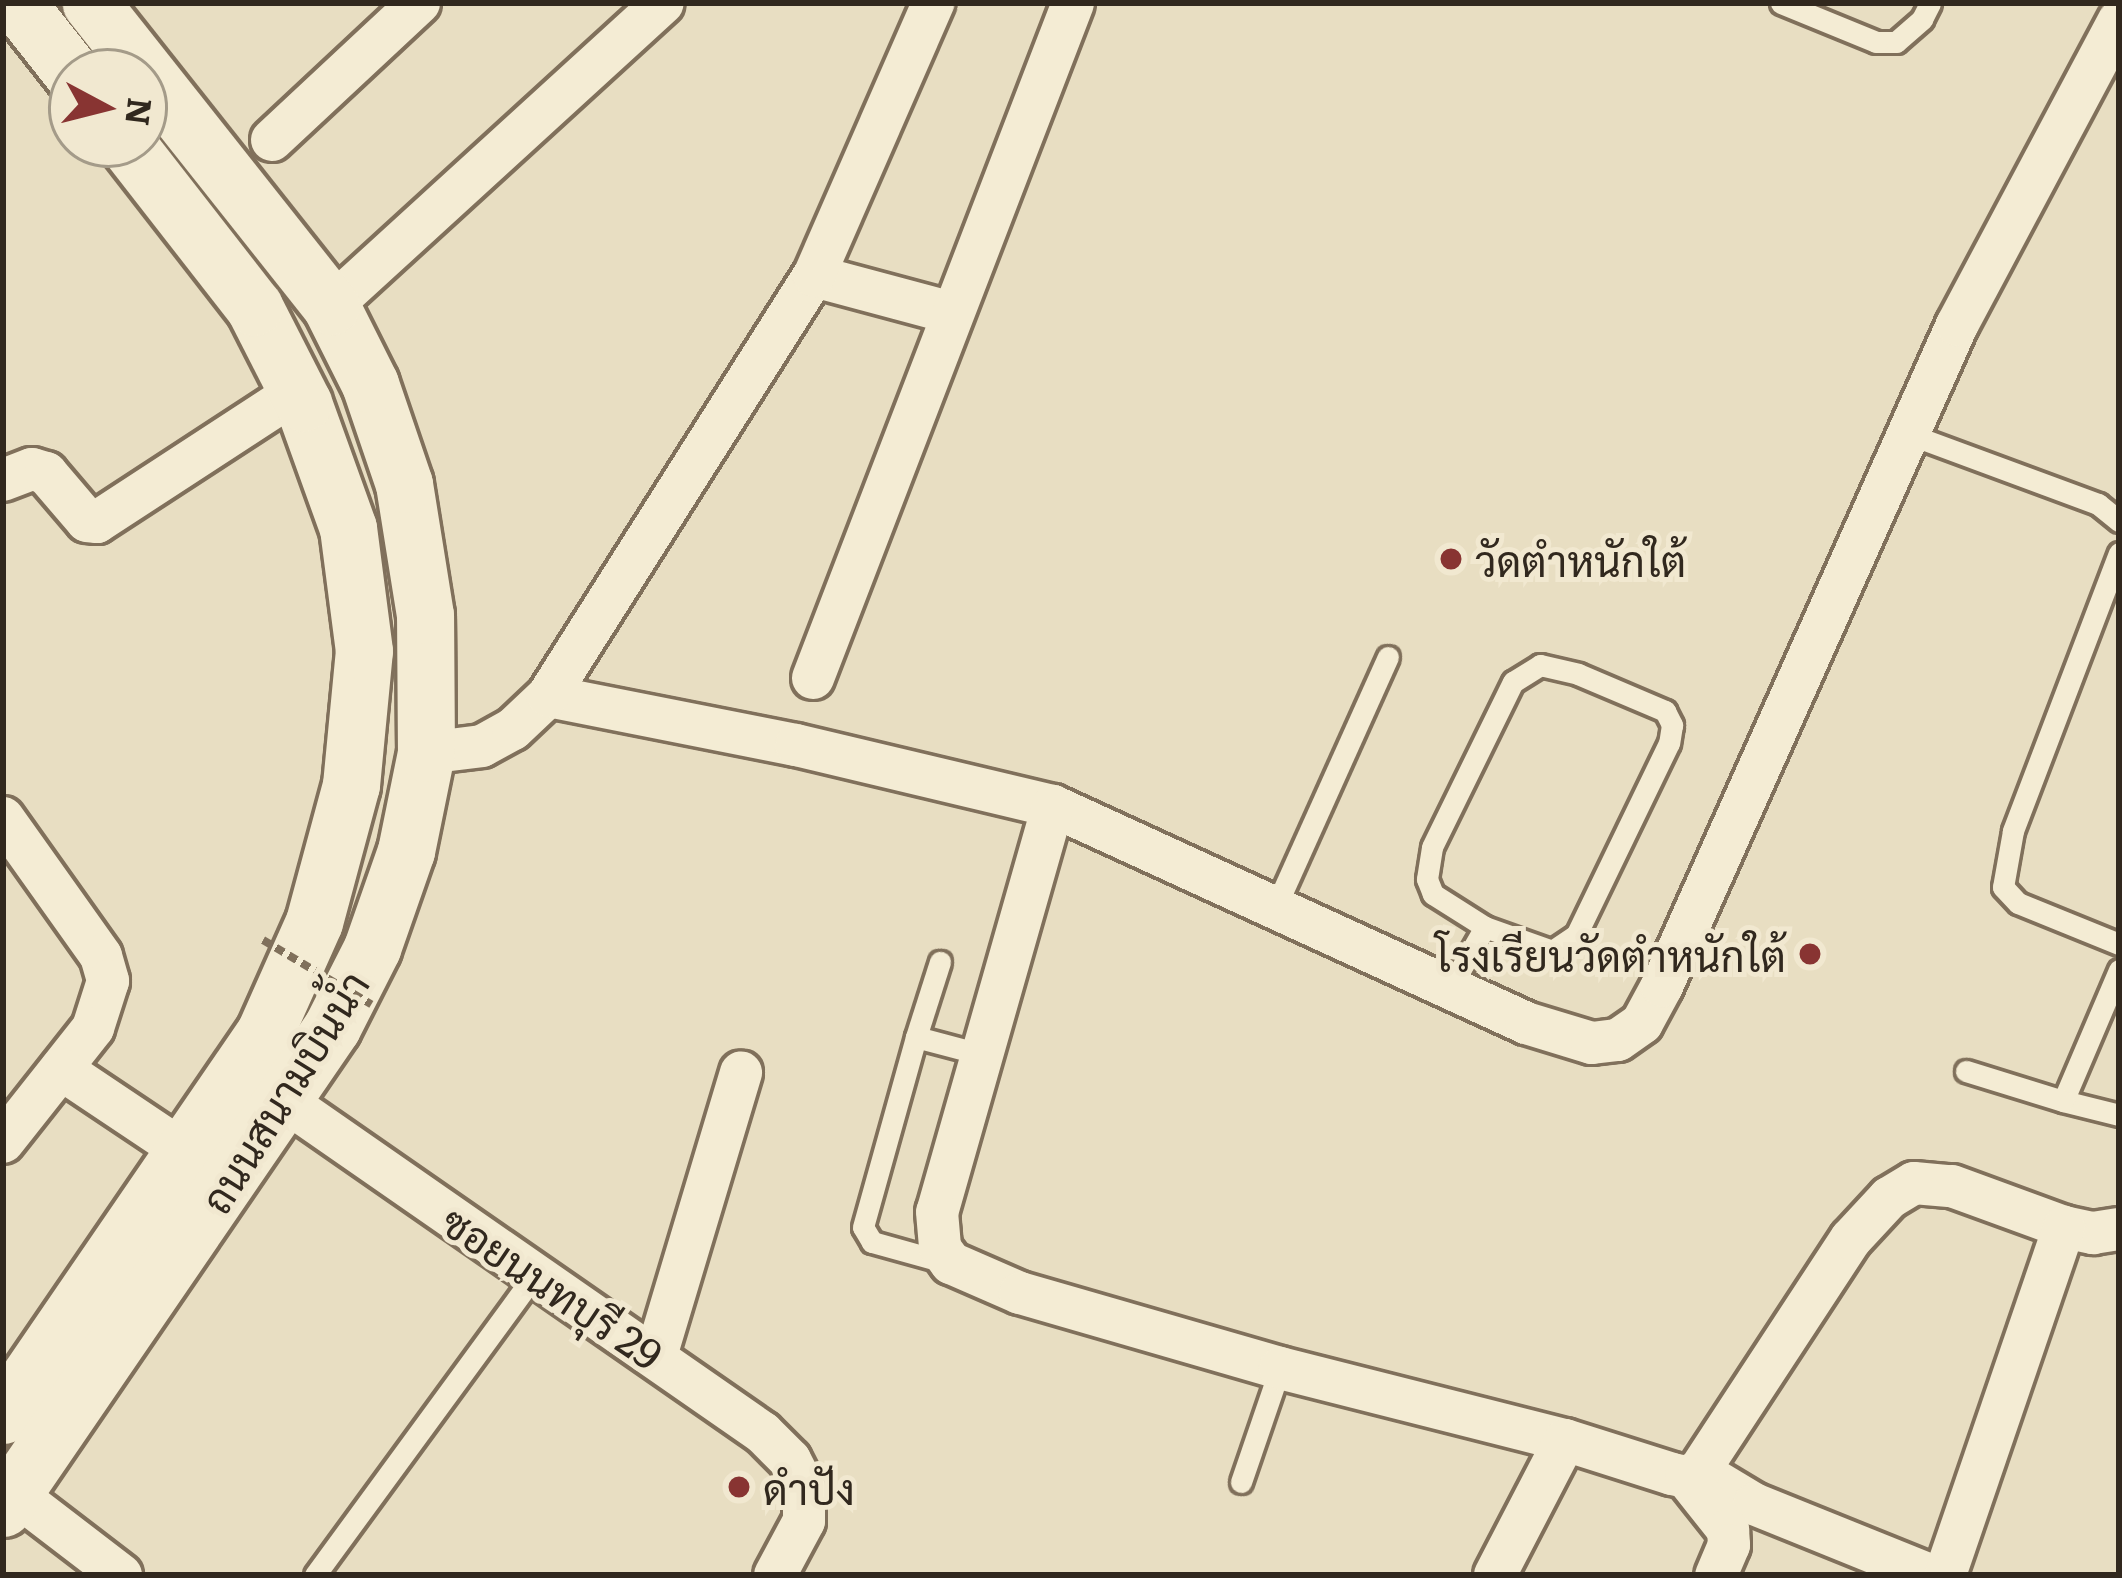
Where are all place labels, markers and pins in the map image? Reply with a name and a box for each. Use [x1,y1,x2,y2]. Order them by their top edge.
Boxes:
place label: วัดตำหนักใต้ [1475,534,1686,584]
marker: วัดตำหนักใต้ [1438,546,1464,572]
place label: โรงเรียนวัดตำหนักใต้ [1435,929,1786,979]
marker: โรงเรียนวัดตำหนักใต้ [1797,941,1823,967]
place label: ดำปัง [763,1462,855,1512]
marker: ดำปัง [726,1474,752,1500]

